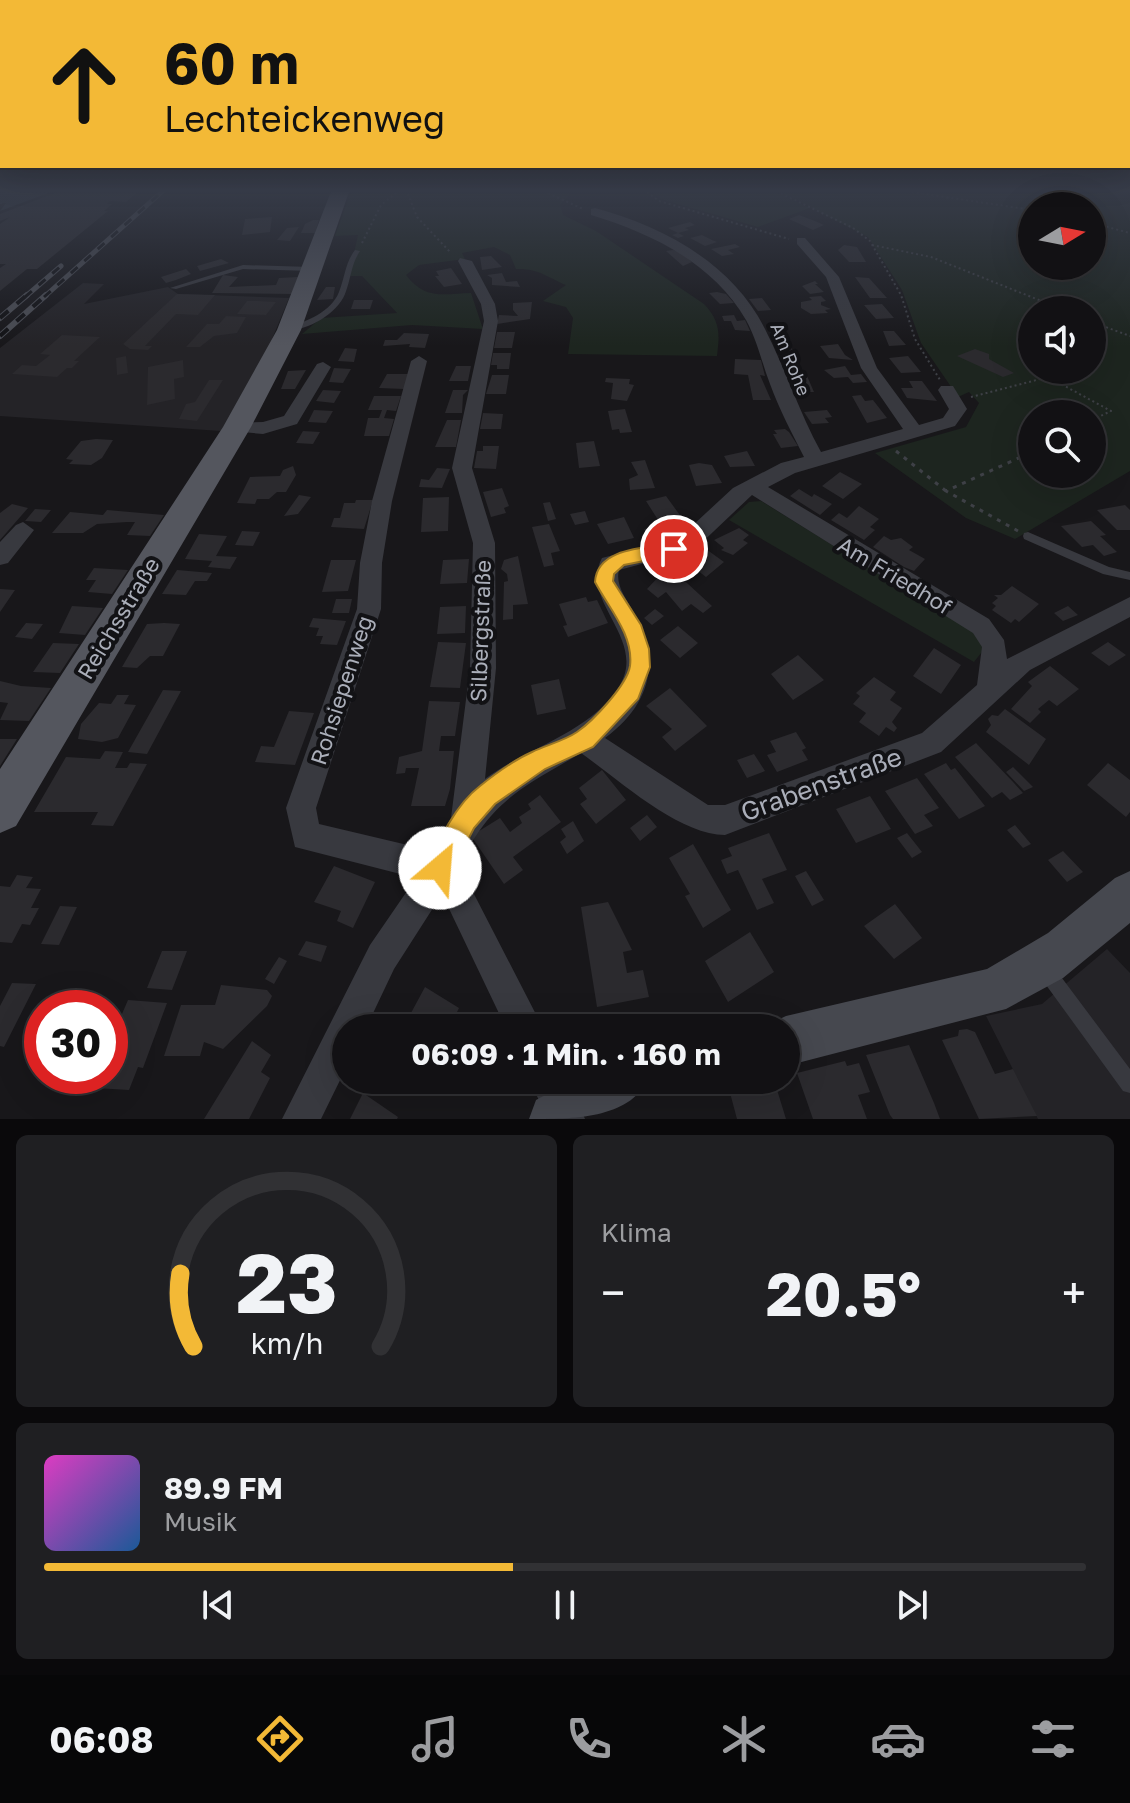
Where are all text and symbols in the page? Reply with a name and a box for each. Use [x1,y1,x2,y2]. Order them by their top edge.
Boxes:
text: 60 m [164,29,299,96]
icon: ahead [32,32,136,136]
text: Lechteickenweg [164,97,445,140]
north arrow [1018,192,1106,280]
map controls [1018,192,1106,488]
button: sound [1018,296,1106,384]
street label: Am Rohe [766,319,816,399]
button: search [1018,400,1106,488]
pin [640,515,708,583]
icon: arrive [652,527,696,571]
street label: Am Friedhof [833,530,957,620]
street label: Reichsstraße [71,552,165,684]
street label: Silbergstraße [464,560,496,702]
street label: Rohsiepenweg [304,612,378,768]
street label: Grabenstraße [736,741,906,827]
position arrow [398,826,482,910]
speed limit sign: 30 [24,990,128,1094]
text: 06:09 · 1 Min. · 160 m [411,1036,721,1072]
text: Klima [601,1217,672,1248]
text: 23 [236,1231,337,1331]
text: 20.5° [766,1257,921,1329]
text: − [601,1266,625,1319]
text: + [1062,1266,1086,1319]
text: km/h [250,1326,323,1360]
text: 89.9 FM [164,1470,283,1506]
text: Musik [164,1506,238,1537]
icon: previous [196,1583,240,1627]
icon: pause [543,1583,587,1627]
icon: next [890,1583,934,1627]
icon: directions [252,1711,308,1767]
icon: music [407,1711,463,1767]
icon: phone [561,1711,617,1767]
icon: climate [716,1711,772,1767]
icon: car [870,1711,926,1767]
icon: filters [1025,1711,1081,1767]
text: 06:08 [49,1718,154,1761]

